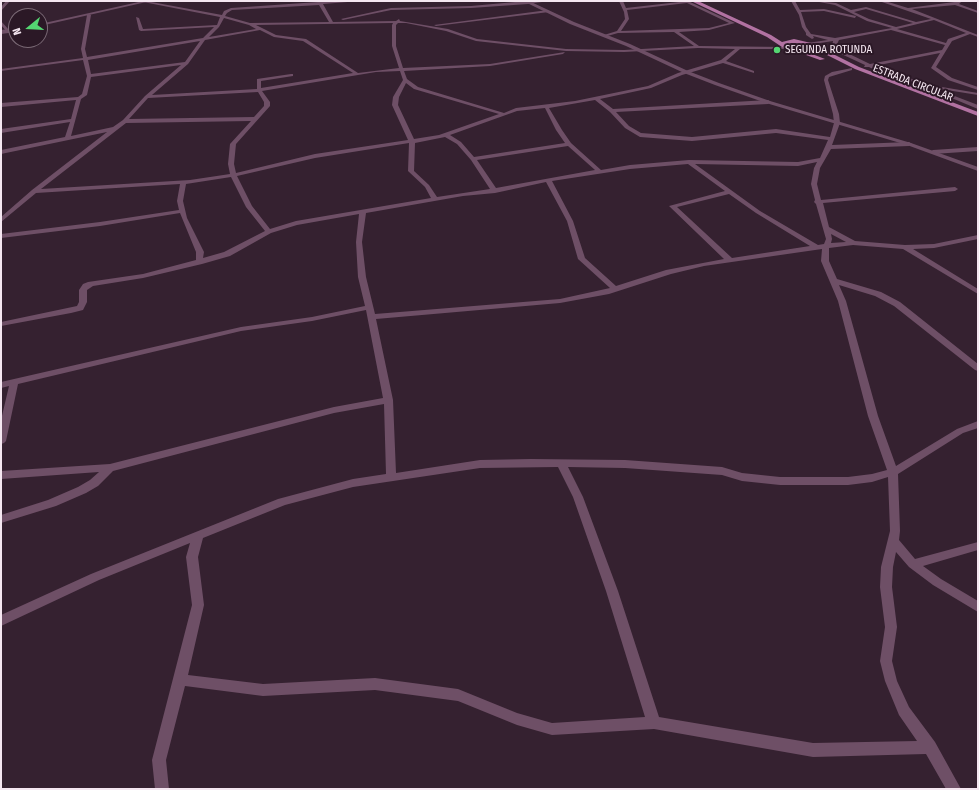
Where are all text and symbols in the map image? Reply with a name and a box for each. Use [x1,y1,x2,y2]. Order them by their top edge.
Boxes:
north arrow [8,8,48,48]
text: N [10,26,24,37]
place label: SEGUNDA ROTUNDA [785,43,872,57]
marker: SEGUNDA ROTUNDA [772,45,782,55]
street label: ESTRADA CIRCULAR [871,62,955,104]

